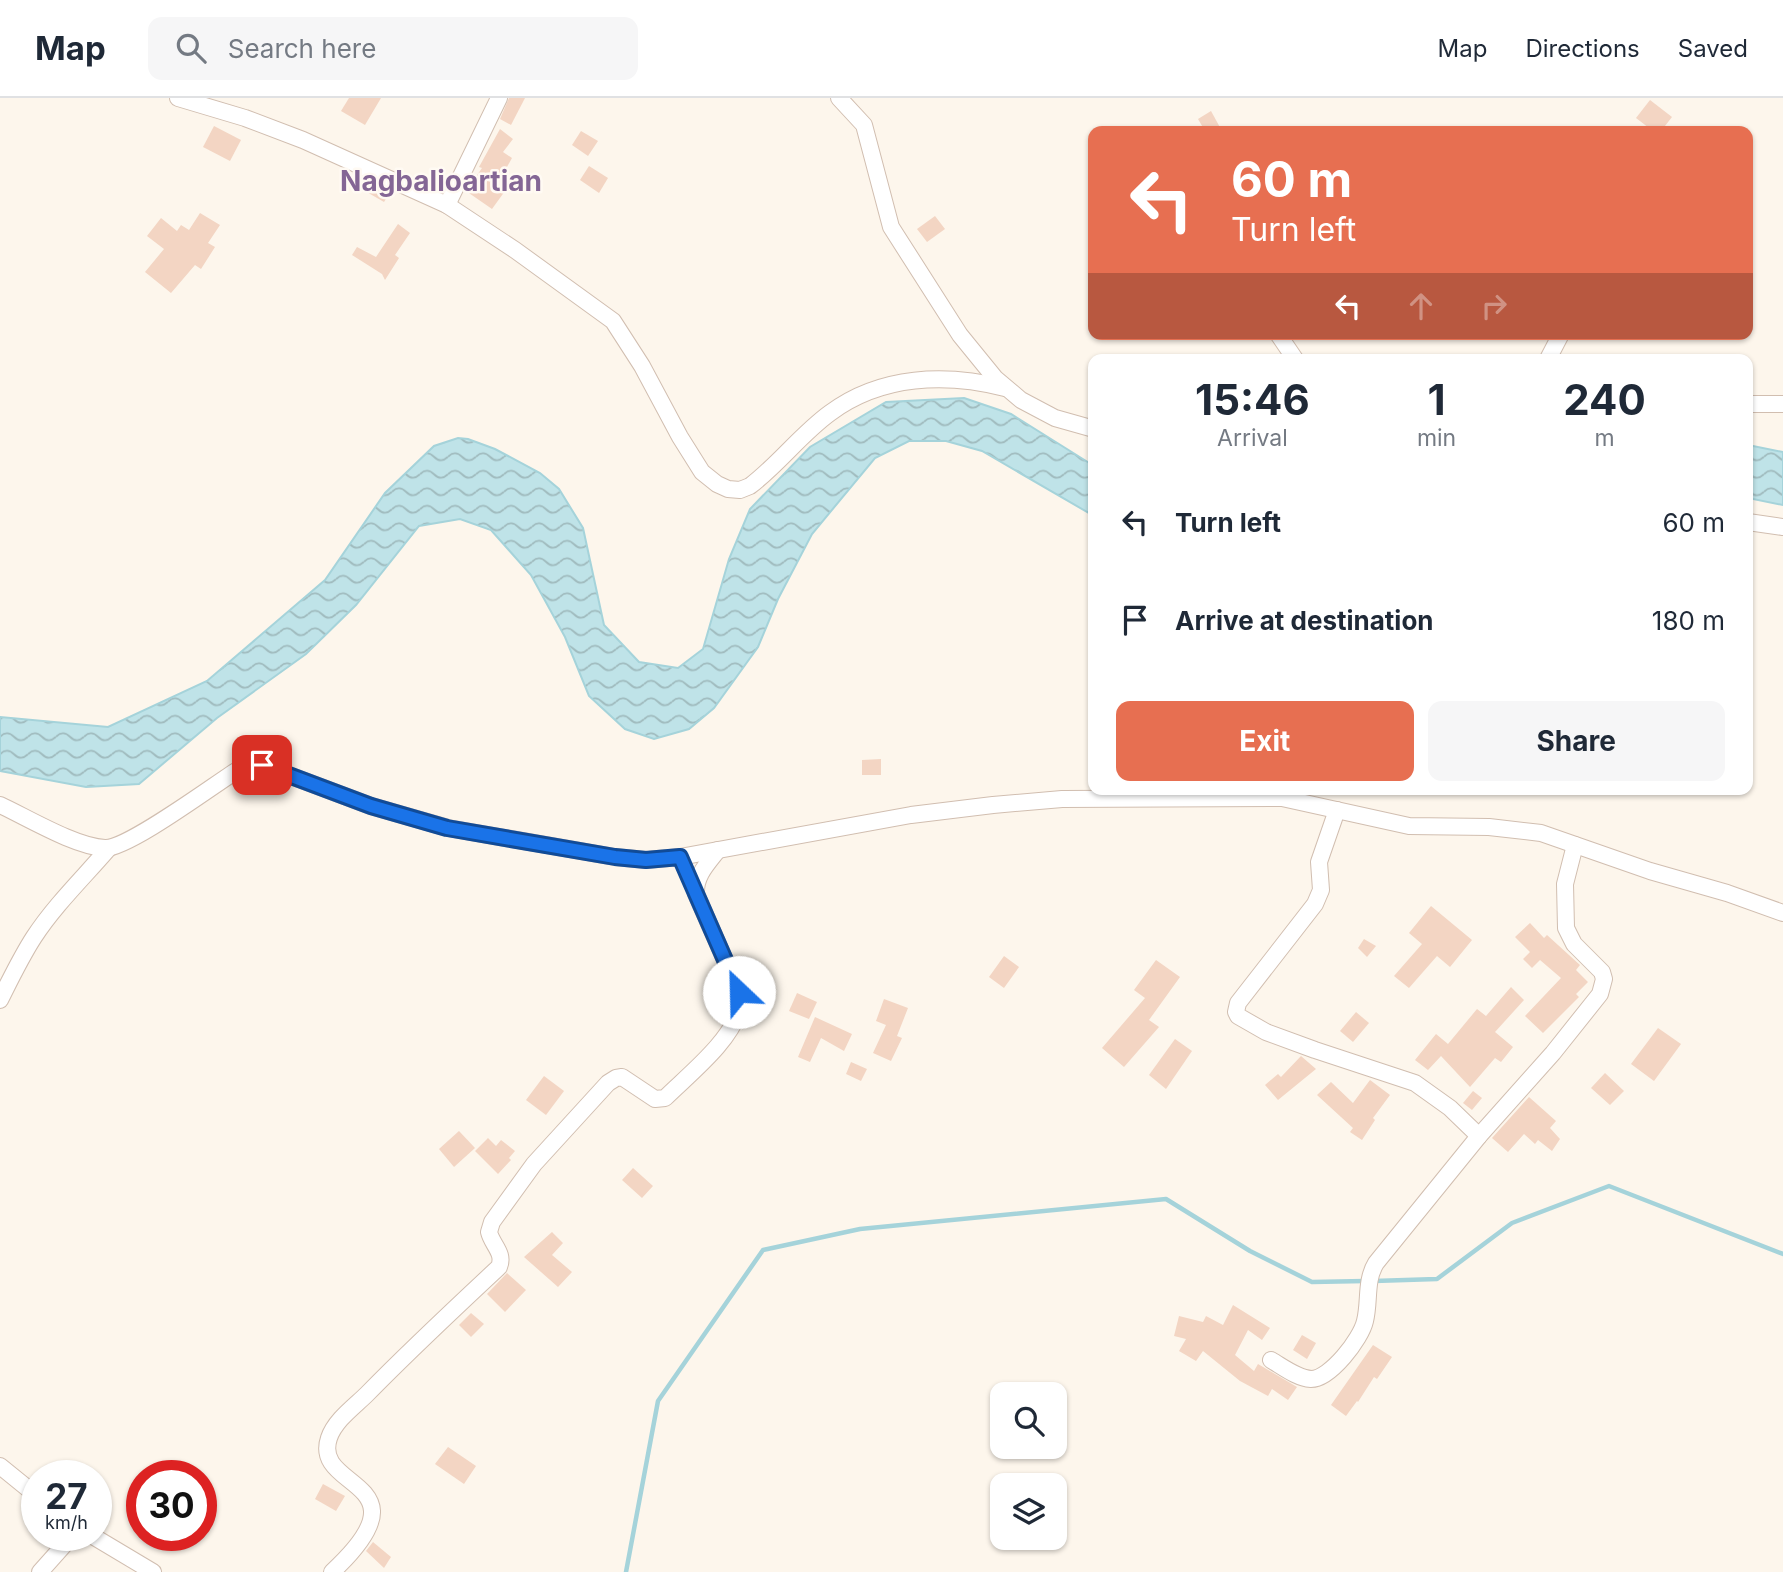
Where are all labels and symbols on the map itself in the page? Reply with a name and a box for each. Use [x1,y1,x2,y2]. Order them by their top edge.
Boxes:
district label: Nagbalioartian [340,164,542,198]
pin [232,735,292,795]
position arrow [702,955,776,1029]
speed limit sign: 30 [126,1460,217,1551]

